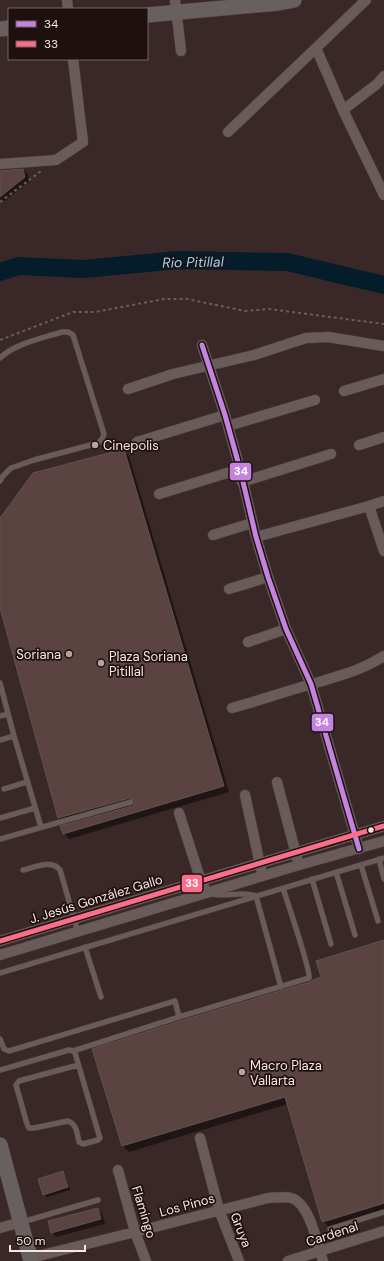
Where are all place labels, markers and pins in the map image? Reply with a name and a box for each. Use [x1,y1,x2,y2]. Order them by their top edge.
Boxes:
place label: Cinepolis [103,437,159,454]
marker: Cinepolis [90,440,100,450]
place label: Soriana [16,646,61,663]
place label: Plaza Soriana Pitillal [109,648,188,680]
marker: Soriana [64,649,74,659]
marker: Plaza Soriana Pitillal [96,658,106,668]
unlabelled marker [366,825,376,835]
place label: Macro Plaza Vallarta [250,1057,322,1089]
marker: Macro Plaza Vallarta [237,1067,247,1077]

